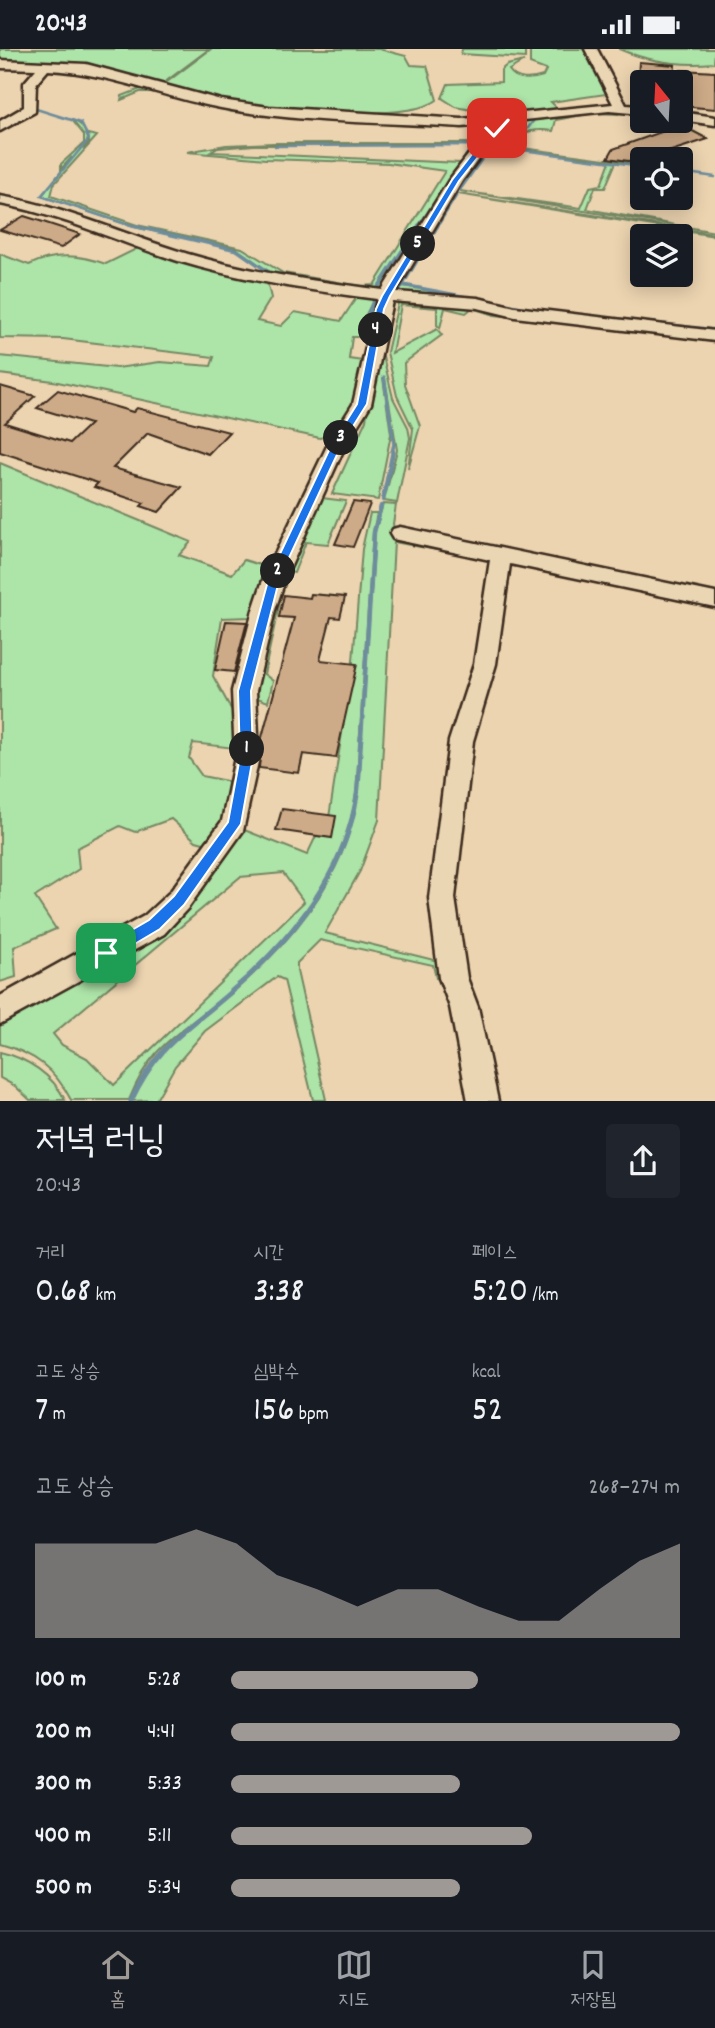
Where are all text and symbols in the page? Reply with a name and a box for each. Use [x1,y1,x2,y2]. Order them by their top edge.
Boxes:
text: 20:43 [35,6,87,43]
north arrow [630,70,693,133]
map controls [630,70,693,287]
pin [467,98,527,158]
icon: check [478,109,516,147]
button: locate [630,147,693,210]
button: layers [630,224,693,287]
pin: 5 [400,227,436,261]
text: 5 [413,230,422,257]
pin: 4 [358,313,394,347]
text: 4 [372,316,379,343]
pin: 3 [324,421,358,455]
text: 3 [336,424,345,451]
pin: 2 [260,553,296,589]
text: 2 [273,557,282,584]
pin: 1 [230,731,264,767]
text: 1 [244,735,249,762]
pin [76,923,136,983]
icon: arrive [87,934,125,972]
text: 저녁 러닝 [35,1116,166,1171]
button: share [606,1124,680,1198]
text: 20:43 [35,1170,81,1203]
text: 거리 [35,1241,66,1268]
text: 시간 [253,1241,284,1268]
text: 페이스 [472,1241,518,1268]
text: 0.68 [35,1268,91,1318]
text: 3:38 [253,1268,304,1318]
text: 5:20 [472,1268,528,1318]
text: km [91,1283,116,1310]
text: /km [528,1283,559,1310]
text: 고도 상승 [35,1360,101,1387]
text: 심박수 [253,1360,299,1387]
text: kcal [472,1360,501,1387]
text: 7 [35,1387,48,1437]
text: 156 [253,1387,294,1437]
text: 52 [472,1387,503,1437]
text: m [48,1402,66,1429]
text: bpm [294,1402,329,1429]
text: 고도 상승 [35,1472,114,1505]
text: 268–274 m [589,1472,680,1505]
text: 100 m [35,1664,86,1697]
text: 5:28 [147,1664,181,1697]
text: 200 m [35,1716,91,1749]
text: 4:41 [147,1716,175,1749]
text: 300 m [35,1768,91,1801]
text: 5:33 [147,1768,182,1801]
text: 400 m [35,1820,91,1853]
text: 5:11 [147,1820,172,1853]
text: 500 m [35,1872,92,1905]
text: 5:34 [147,1872,181,1905]
tab: 홈 [99,1946,137,2015]
tab: 지도 [335,1946,373,2015]
tab: 저장됨 [570,1946,616,2015]

